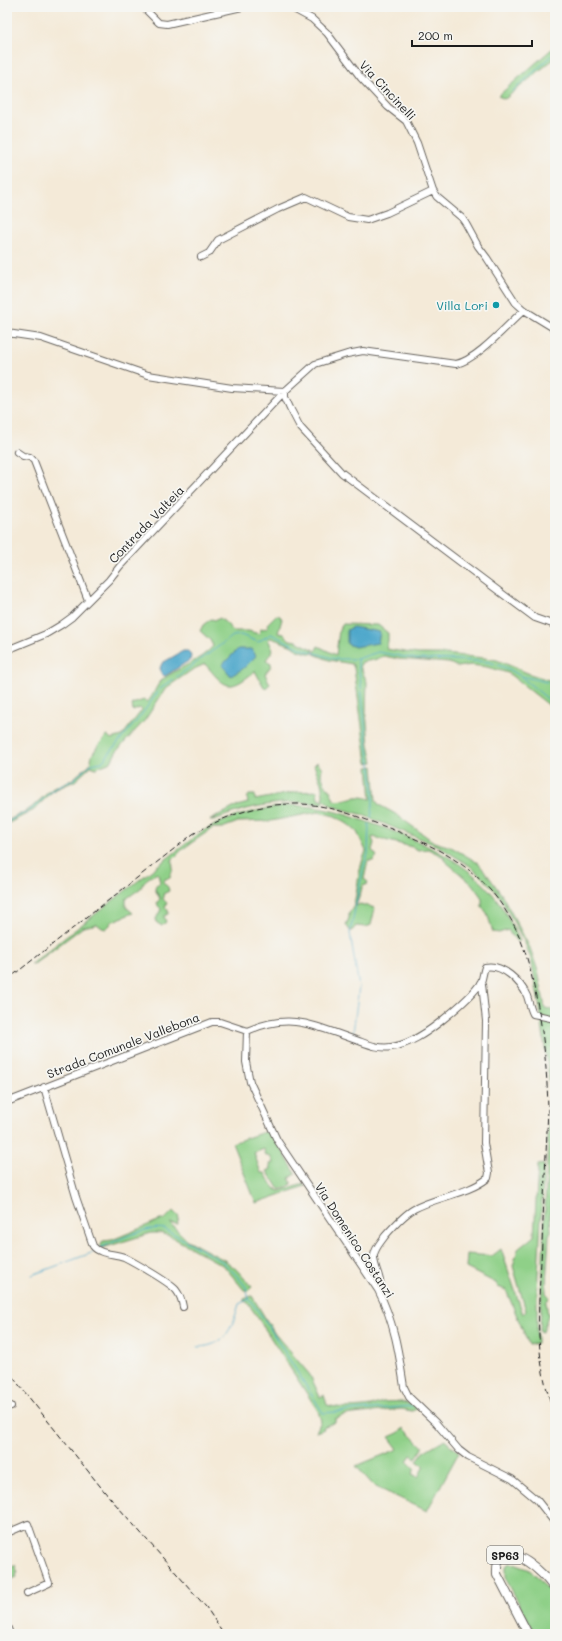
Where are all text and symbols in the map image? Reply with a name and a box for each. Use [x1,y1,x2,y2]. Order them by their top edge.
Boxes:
scale bar [412,22,532,48]
text: 200 m [418,27,453,43]
street label: Via Cincinelli [356,57,420,123]
place label: Villa Lori [436,297,488,313]
marker: Villa Lori [491,300,501,310]
street label: Contrada Valteia [105,482,187,566]
street label: Strada Comunale Vallebona [44,1008,202,1082]
street label: Via Domenico Costanzi [312,1179,398,1301]
road number: SP63 [487,1546,523,1564]

